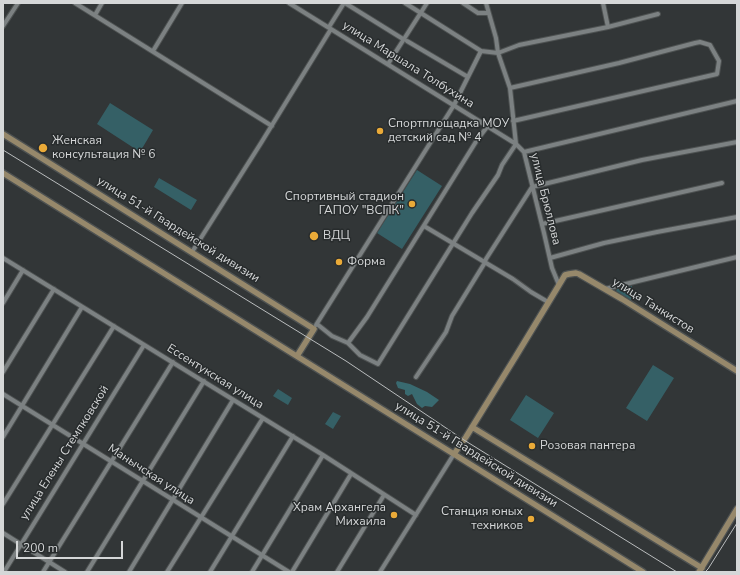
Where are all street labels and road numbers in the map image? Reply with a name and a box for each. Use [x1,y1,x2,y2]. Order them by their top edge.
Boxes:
street label: улица Маршала Толбухина [339,18,477,112]
street label: улица Брюллова [527,152,563,246]
street label: улица 51-й Гвардейской дивизии [94,174,262,286]
street label: улица Танкистов [609,275,697,337]
street label: Ессентукская улица [164,341,266,413]
street label: улица Елены Стемпковской [18,383,112,523]
street label: улица 51-й Гвардейской дивизии [392,399,560,511]
street label: Манычская улица [105,442,197,508]

